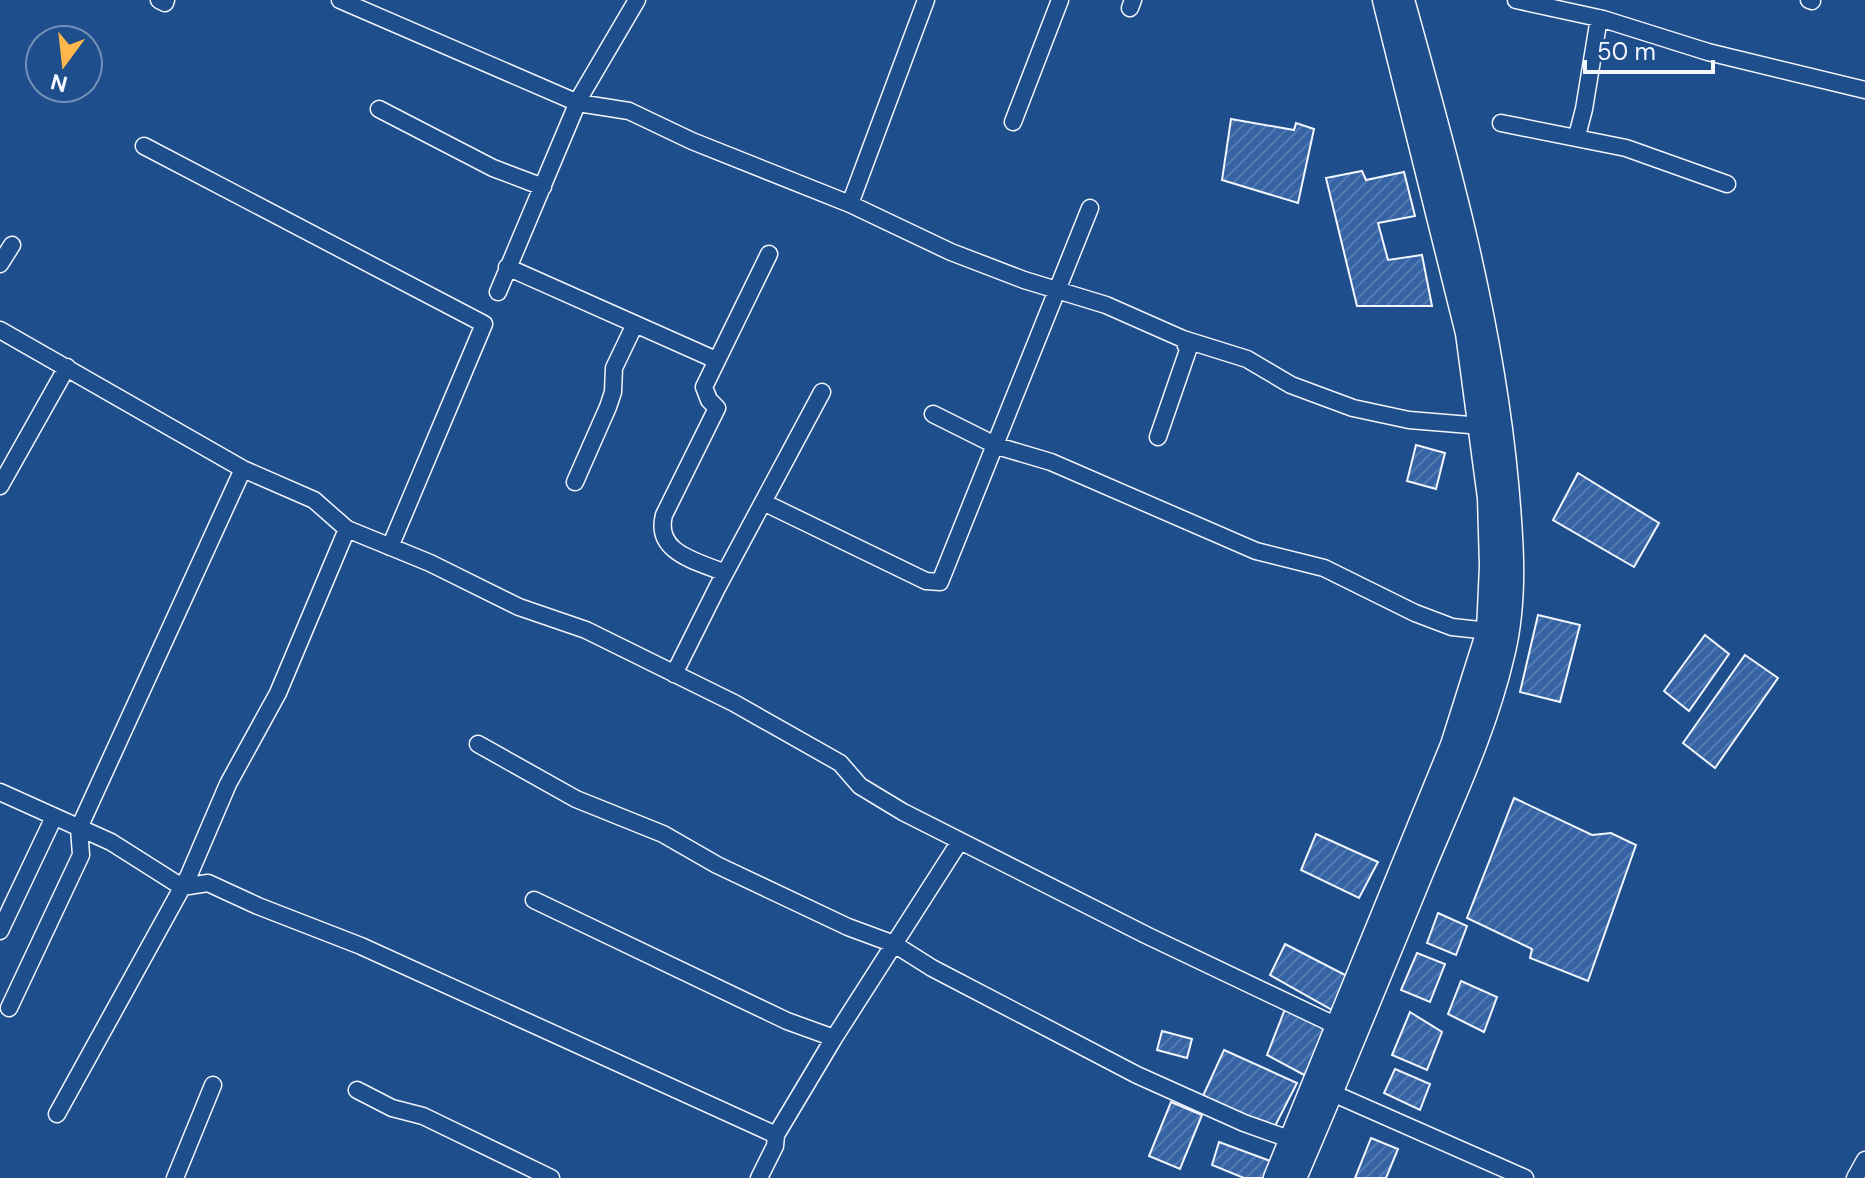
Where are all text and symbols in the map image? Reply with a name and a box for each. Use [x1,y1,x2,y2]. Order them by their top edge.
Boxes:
north arrow [24,24,104,104]
scale bar [1585,24,1713,74]
text: 50 m [1597,36,1656,67]
text: N [47,67,70,99]

